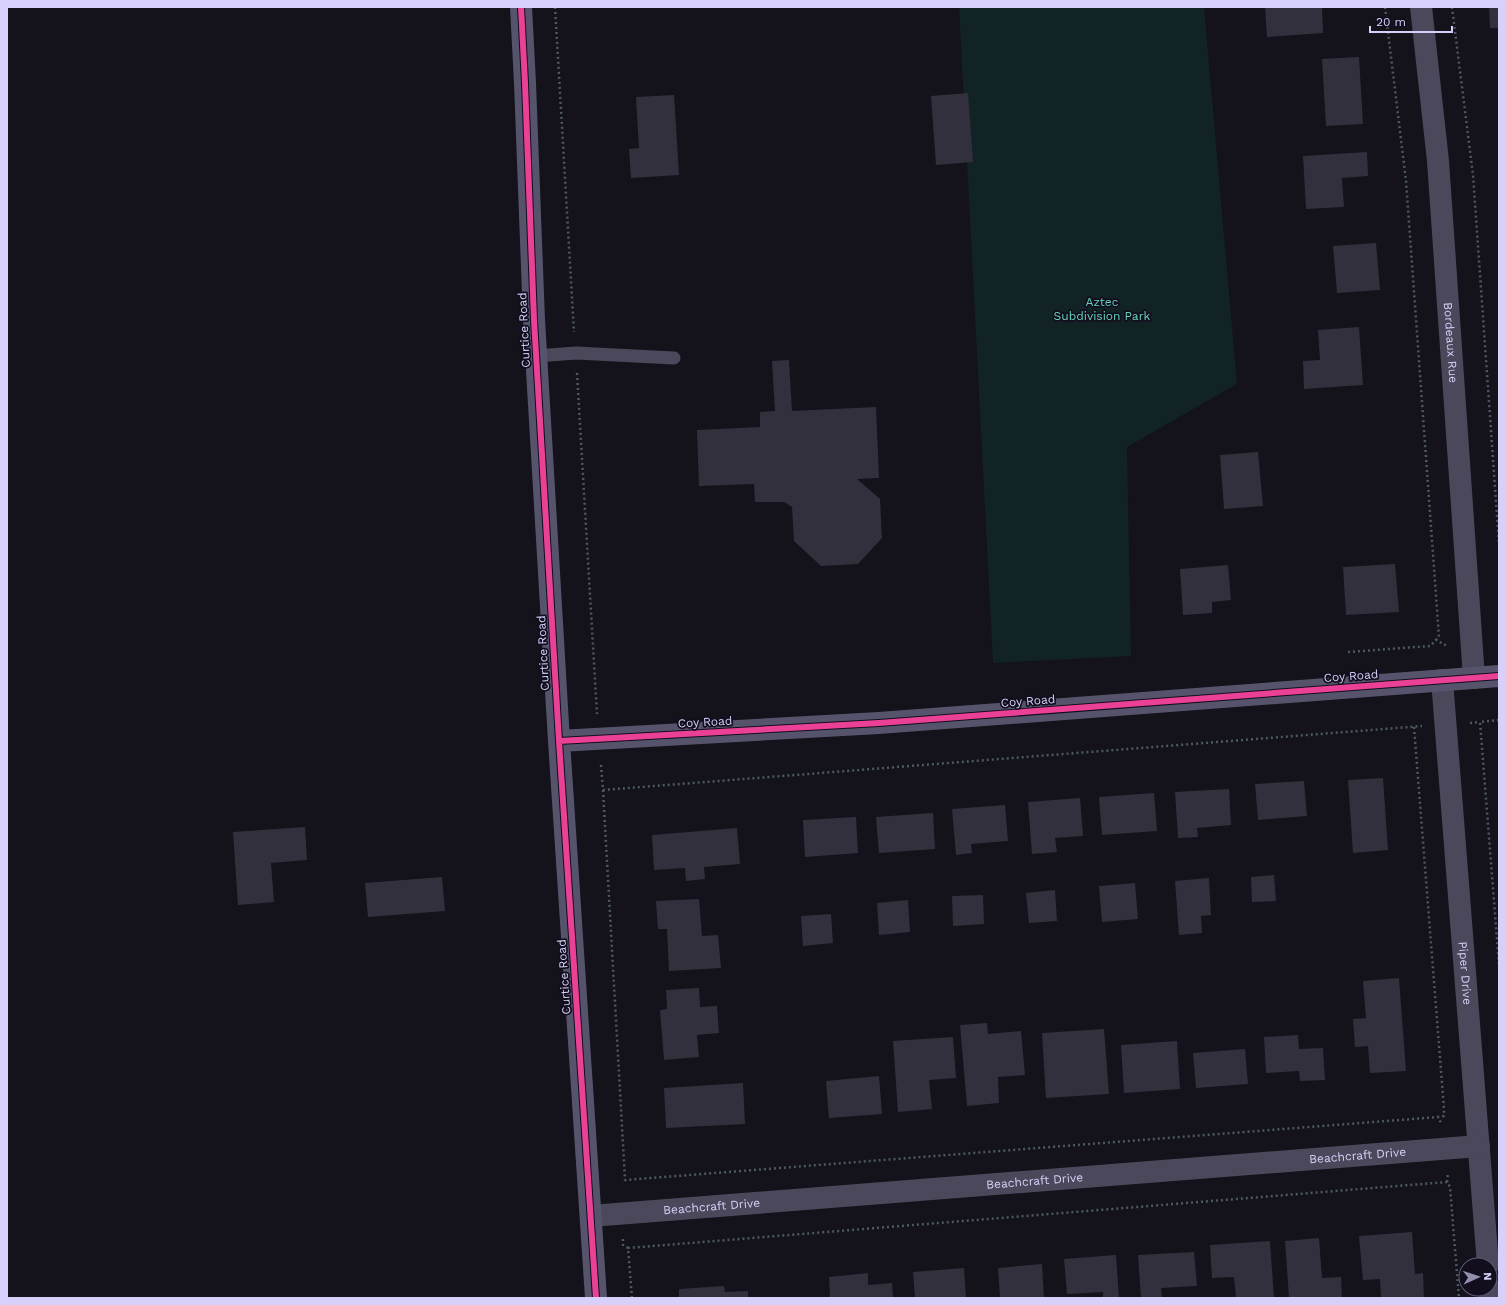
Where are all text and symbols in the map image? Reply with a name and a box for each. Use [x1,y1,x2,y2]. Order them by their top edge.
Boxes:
scale bar [1370,8,1452,34]
text: 20 m [1376,15,1406,29]
street label: Curtice Road [515,292,533,368]
park label: Aztec Subdivision Park [1054,295,1151,323]
street label: Bordeaux Rue [1441,302,1460,384]
street label: Curtice Road [534,615,552,691]
street label: Coy Road [1323,667,1379,685]
street label: Coy Road [1000,692,1056,710]
street label: Coy Road [677,714,733,730]
street label: Curtice Road [554,939,574,1015]
street label: Piper Drive [1456,941,1475,1005]
street label: Beachcraft Drive [1309,1145,1407,1166]
street label: Beachcraft Drive [986,1170,1084,1192]
street label: Beachcraft Drive [663,1196,761,1217]
north arrow [1458,1257,1498,1297]
text: N [1481,1272,1494,1281]

